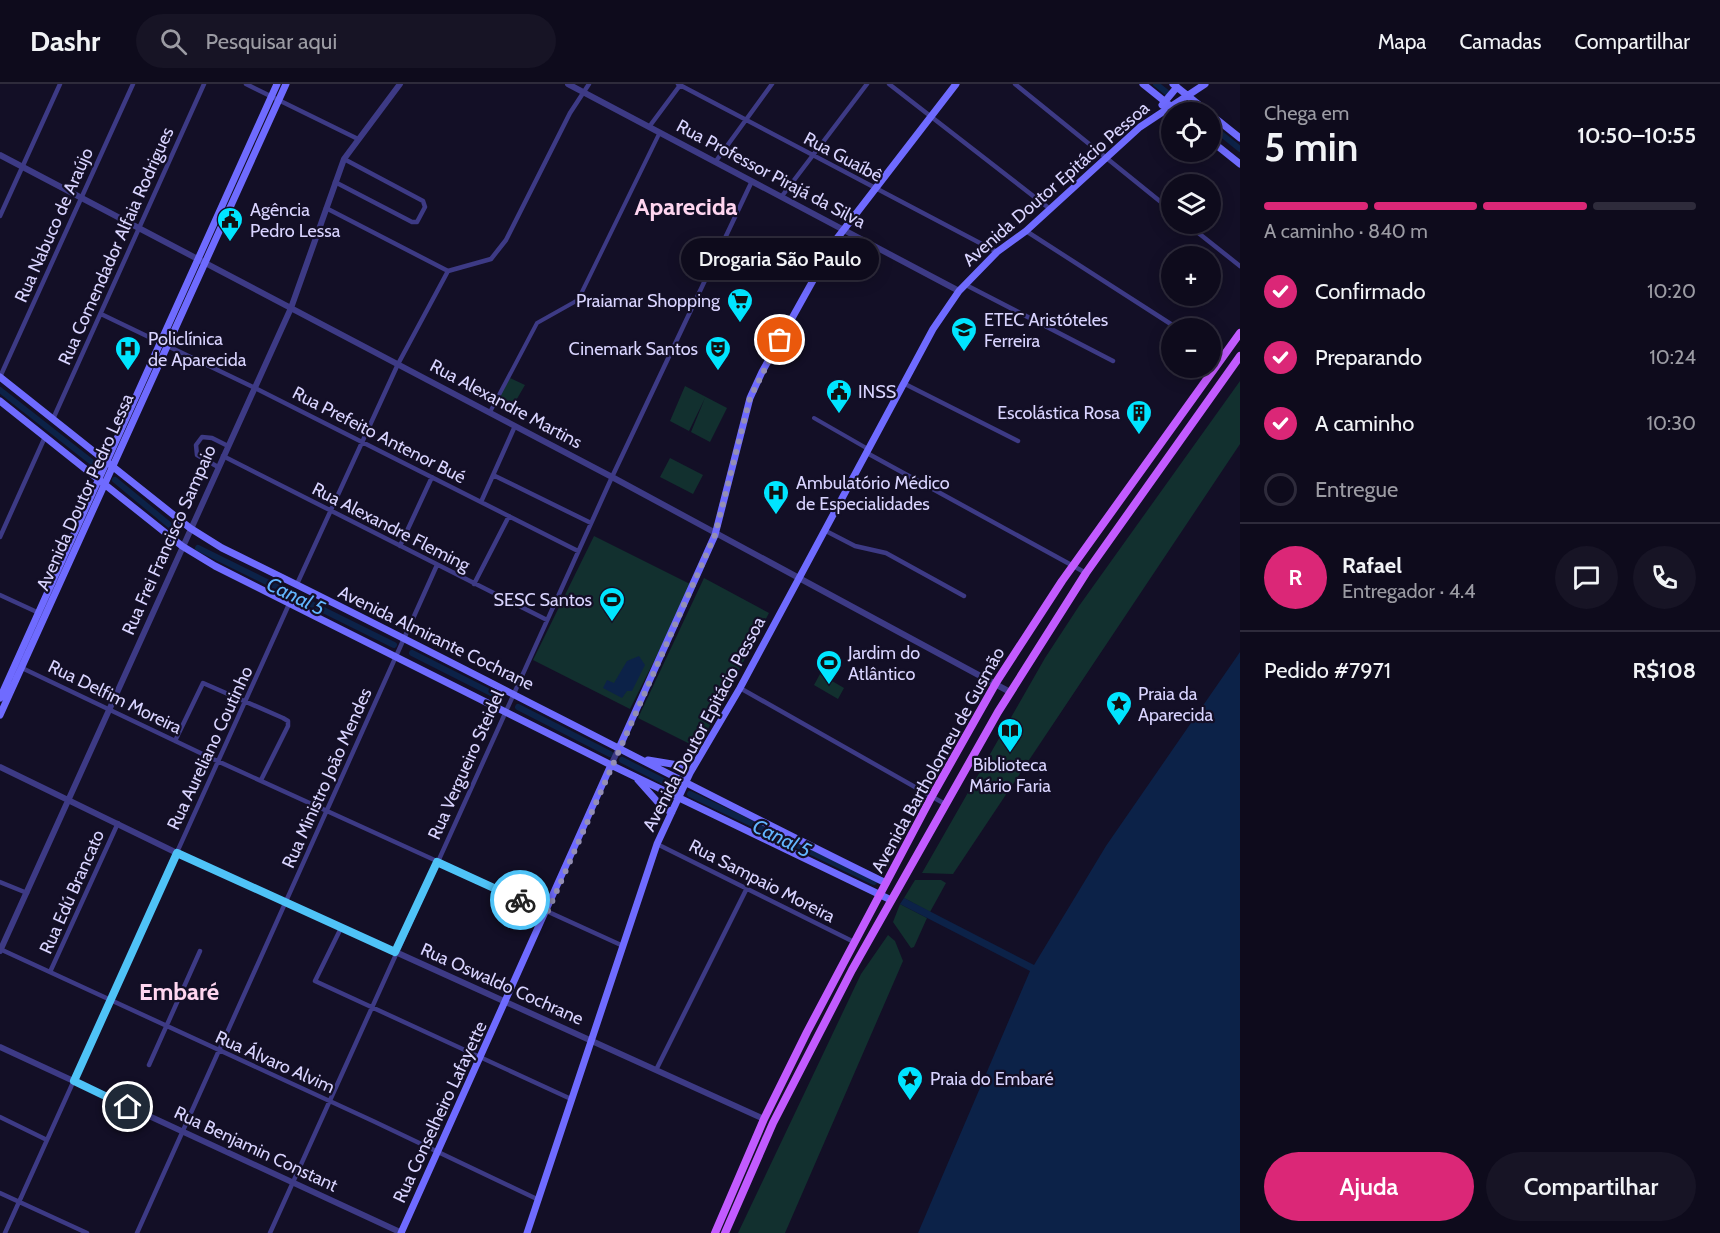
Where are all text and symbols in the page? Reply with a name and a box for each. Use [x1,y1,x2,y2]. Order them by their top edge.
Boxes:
search box [136,14,556,68]
text: Dashr [30,24,100,58]
icon: search [157,25,190,58]
text: Pesquisar aqui [205,28,337,55]
text: Mapa [1378,29,1426,54]
text: Camadas [1459,29,1541,54]
text: Compartilhar [1574,29,1690,54]
street label: Avenida Doutor Epitácio Pessoa [958,97,1154,271]
text: Chega em [1264,101,1349,125]
map controls [1161,102,1221,378]
button: locate [1161,102,1221,162]
street label: Rua Professor Pirajá da Silva [673,115,870,233]
text: 10:50–10:55 [1577,122,1696,149]
text: 5 min [1264,123,1358,171]
street label: Rua Comendador Alfaia Rodrigues [53,124,179,368]
street label: Rua Guaíbê [800,127,886,187]
street label: Rua Nabuco de Araújo [10,144,98,306]
button: layers [1161,174,1221,234]
district label: Aparecida [634,192,738,221]
place label: Agência Pedro Lessa [250,199,341,242]
public building icon: Agência Pedro Lessa [215,205,245,243]
text: A caminho · 840 m [1264,219,1428,243]
callout: Drogaria São Paulo [681,238,879,280]
button: + [1161,246,1221,306]
text: Drogaria São Paulo [699,247,861,271]
icon: check [1264,275,1297,308]
text: Confirmado [1315,278,1426,305]
text: 10:20 [1647,279,1696,303]
supermarket icon: Praiamar Shopping [725,286,755,324]
place label: Praiamar Shopping [576,290,721,312]
place label: ETEC Aristóteles Ferreira [984,309,1108,352]
pin [754,314,805,365]
school or university icon: ETEC Aristóteles Ferreira [949,315,979,353]
button: − [1161,318,1221,378]
icon: bag [763,323,796,356]
place label: Policlínica de Aparecida [148,328,247,371]
hospital icon: Policlínica de Aparecida [113,334,143,372]
theatre icon: Cinemark Santos [703,334,733,372]
place label: Cinemark Santos [569,338,698,360]
icon: check [1264,341,1297,374]
text: Preparando [1315,344,1422,371]
text: 10:24 [1649,345,1696,369]
street label: Rua Alexandre Martins [426,355,586,453]
public building icon: INSS [824,377,854,415]
place label: INSS [858,381,896,403]
street label: Rua Prefeito Antenor Bué [289,382,469,488]
street label: Avenida Doutor Pedro Lessa [32,390,139,594]
building icon: Escolástica Rosa [1124,398,1154,436]
place label: Escolástica Rosa [997,402,1120,424]
icon: check [1264,407,1297,440]
text: A caminho [1315,410,1414,437]
text: 10:30 [1647,411,1696,435]
street label: Rua Frei Francisco Sampaio [117,442,221,638]
place label: Ambulatório Médico de Especialidades [796,472,950,515]
text: Entregue [1315,476,1398,503]
street label: Rua Alexandre Fleming [308,478,475,577]
hospital icon: Ambulatório Médico de Especialidades [761,478,791,516]
button: chat [1555,546,1618,609]
button: phone [1633,546,1696,609]
text: Rafael [1342,552,1402,579]
text: R [1289,564,1302,591]
water label: Canal 5 [263,572,329,620]
text: Entregador · 4.4 [1342,579,1476,603]
street label: Avenida Almirante Cochrane [334,581,538,695]
sports icon: SESC Santos [597,585,627,623]
place label: SESC Santos [493,589,592,611]
street label: Avenida Doutor Epitácio Pessoa [638,613,770,835]
place label: Jardim do Atlântico [847,642,920,685]
street label: Avenida Bartholomeu de Gusmão [867,643,1009,877]
sports icon: Jardim do Atlântico [814,648,844,686]
street label: Rua Delfim Moreira [45,655,186,739]
text: Pedido #7971 [1264,657,1391,684]
text: R$108 [1633,657,1696,684]
street label: Rua Aureliano Coutinho [162,663,258,833]
place label: Praia da Aparecida [1138,683,1213,726]
street label: Rua Ministro João Mendes [277,684,377,872]
street label: Rua Vergueiro Steidel [423,686,509,843]
place icon: Praia da Aparecida [1104,689,1134,727]
library icon: Biblioteca Mário Faria [995,716,1025,754]
place label: Biblioteca Mário Faria [969,754,1051,797]
water label: Canal 5 [749,814,815,862]
street label: Rua Edú Brancato [35,827,109,957]
street label: Rua Sampaio Moreira [685,835,839,928]
courier [490,870,550,930]
icon: bike [504,884,537,917]
street label: Rua Oswaldo Cochrane [417,938,587,1030]
district label: Embaré [139,977,219,1006]
street label: Rua Conselheiro Lafayette [388,1018,492,1206]
street label: Rua Álvaro Alvim [212,1026,338,1098]
place icon: Praia do Embaré [895,1064,925,1102]
place label: Praia do Embaré [930,1068,1054,1090]
pin [102,1081,153,1132]
icon: home [111,1090,144,1123]
street label: Rua Benjamin Constant [171,1101,341,1197]
button: Ajuda [1264,1152,1474,1221]
button: Compartilhar [1486,1152,1696,1221]

